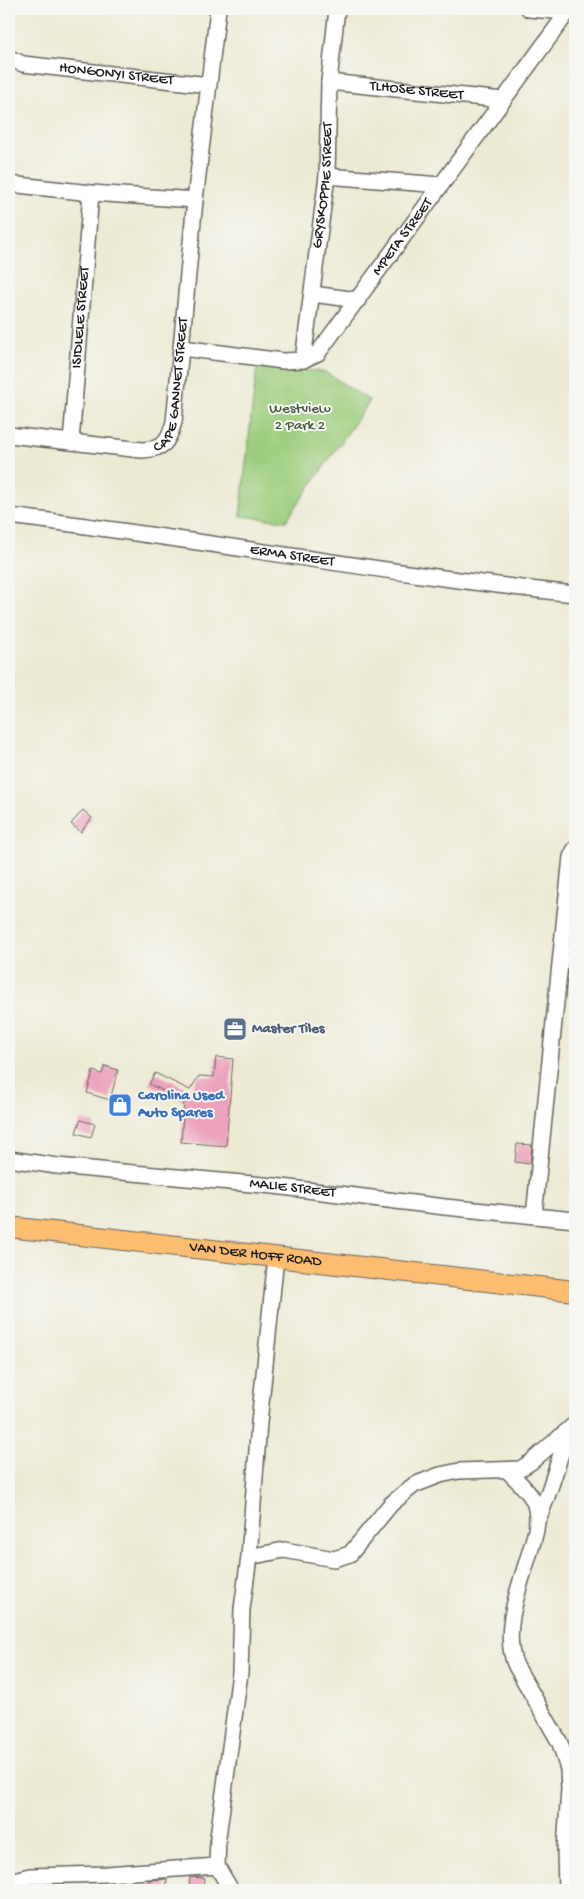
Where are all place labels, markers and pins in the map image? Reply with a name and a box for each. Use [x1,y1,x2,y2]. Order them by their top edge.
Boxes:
office icon: Master Tiles [222,1016,248,1042]
place label: Master Tiles [252,1020,326,1038]
place label: Carolina Used Auto Spares [137,1087,226,1122]
shop icon: Carolina Used Auto Spares [107,1092,133,1118]

